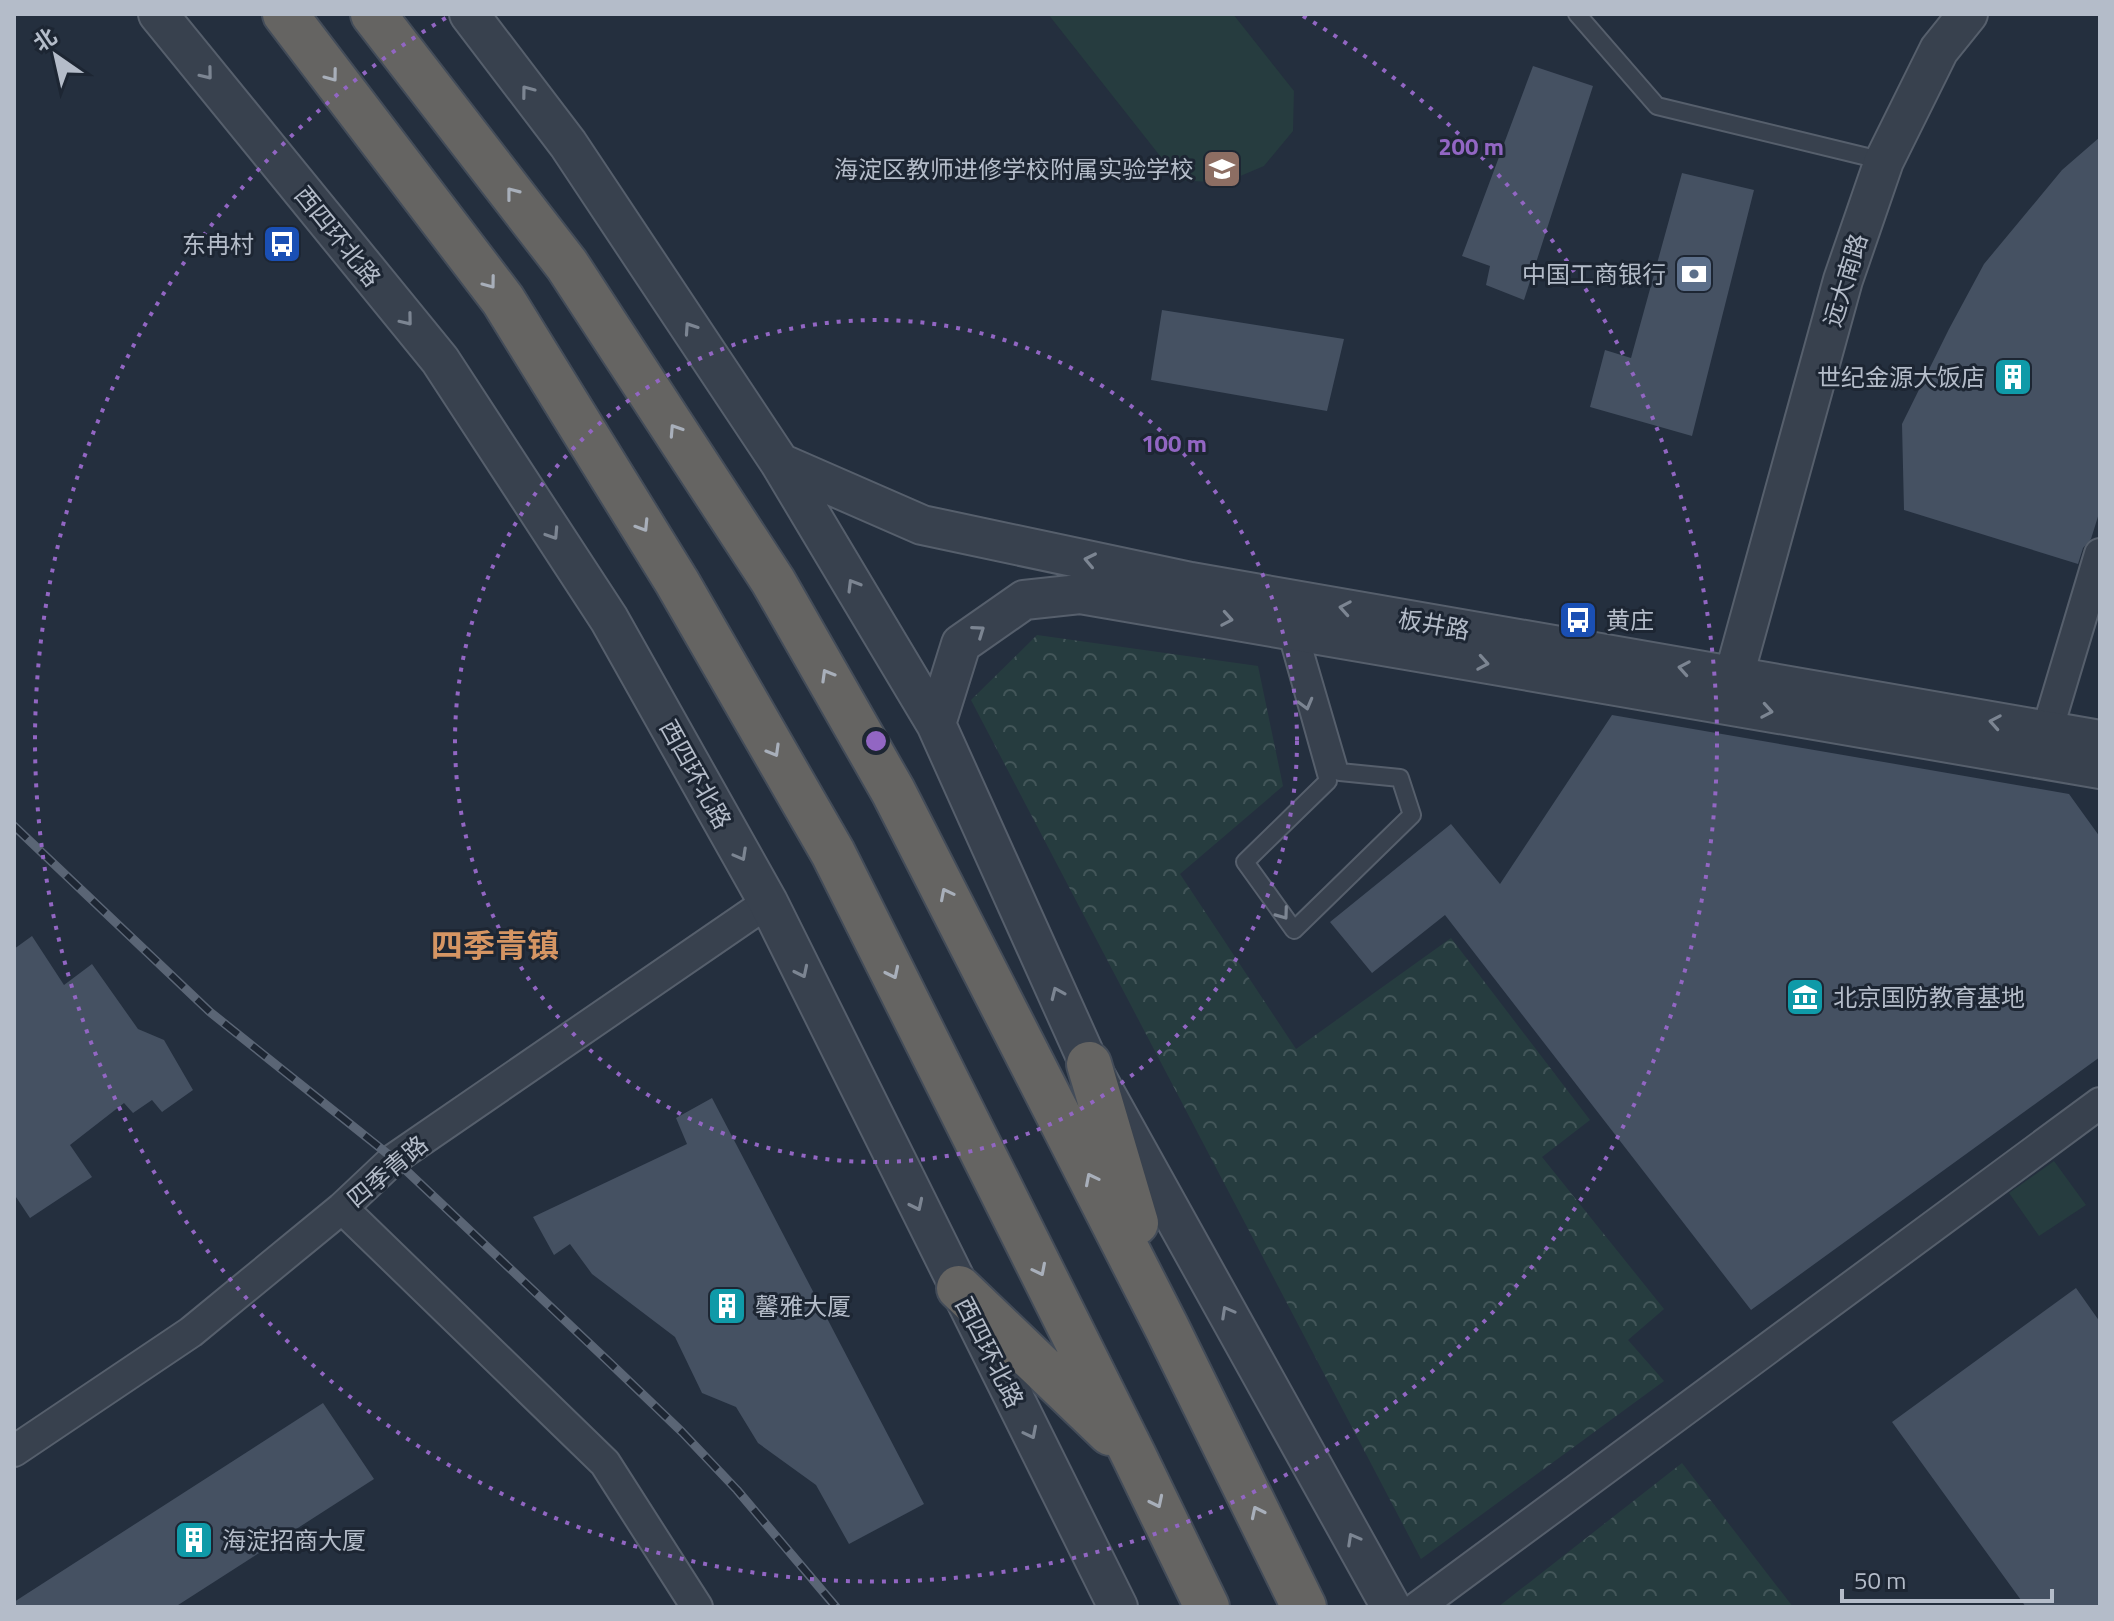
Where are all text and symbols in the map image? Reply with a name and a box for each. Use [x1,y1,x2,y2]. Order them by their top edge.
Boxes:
north arrow [16,16,96,96]
text: 北 [26,19,63,60]
one-way arrow [197,65,212,80]
one-way arrow [323,67,337,82]
one-way arrow [523,85,537,100]
text: 200 m [1438,128,1504,164]
school or university icon: 海淀区教师进修学校附属实验学校 [1201,148,1243,190]
place label: 海淀区教师进修学校附属实验学校 [834,151,1194,187]
street label: 西四环北路 [286,178,390,294]
one-way arrow [507,187,521,202]
bus stop icon: 东冉村 [261,223,303,265]
place label: 东冉村 [182,226,254,262]
street label: 远大南路 [1814,229,1876,331]
bank icon: 中国工商银行 [1673,253,1715,295]
place label: 中国工商银行 [1522,256,1666,292]
one-way arrow [480,274,494,288]
one-way arrow [397,310,412,325]
one-way arrow [685,323,700,337]
building icon: 世纪金源大饭店 [1992,356,2034,398]
place label: 世纪金源大饭店 [1817,359,1985,395]
one-way arrow [669,425,684,439]
text: 100 m [1141,425,1207,461]
one-way arrow [633,518,648,532]
one-way arrow [544,525,559,540]
one-way arrow [1084,552,1097,569]
one-way arrow [847,579,863,594]
bus stop icon: 黄庄 [1557,599,1599,641]
street label: 板井路 [1395,600,1473,648]
one-way arrow [1339,601,1352,618]
place label: 黄庄 [1606,602,1654,638]
one-way arrow [1220,610,1233,627]
one-way arrow [970,626,984,641]
one-way arrow [1476,653,1490,670]
one-way arrow [1677,661,1691,678]
one-way arrow [821,669,837,684]
one-way arrow [1297,697,1314,711]
one-way arrow [1760,702,1774,719]
street label: 西四环北路 [651,713,741,835]
one-way arrow [1989,714,2002,731]
centre of rings [862,727,890,755]
one-way arrow [764,742,780,757]
one-way arrow [732,847,747,861]
one-way arrow [940,888,956,903]
one-way arrow [1273,906,1288,920]
district label: 四季青镇 [431,921,559,969]
one-way arrow [793,963,808,978]
one-way arrow [883,965,898,980]
museum icon: 北京国防教育基地 [1784,976,1826,1018]
place label: 北京国防教育基地 [1833,979,2025,1015]
one-way arrow [1051,986,1067,1001]
street label: 四季青路 [339,1126,435,1216]
one-way arrow [1085,1173,1101,1188]
one-way arrow [908,1196,923,1211]
one-way arrow [1031,1261,1046,1276]
building icon: 馨雅大厦 [706,1285,748,1327]
place label: 馨雅大厦 [755,1288,851,1324]
street label: 西四环北路 [947,1290,1033,1414]
one-way arrow [1221,1306,1237,1320]
one-way arrow [1022,1425,1037,1440]
one-way arrow [1147,1494,1163,1509]
one-way arrow [1251,1506,1267,1520]
building icon: 海淀招商大厦 [173,1519,215,1561]
place label: 海淀招商大厦 [222,1522,366,1558]
one-way arrow [1348,1533,1363,1547]
scale bar [1842,1553,2052,1603]
text: 50 m [1854,1562,1906,1598]

